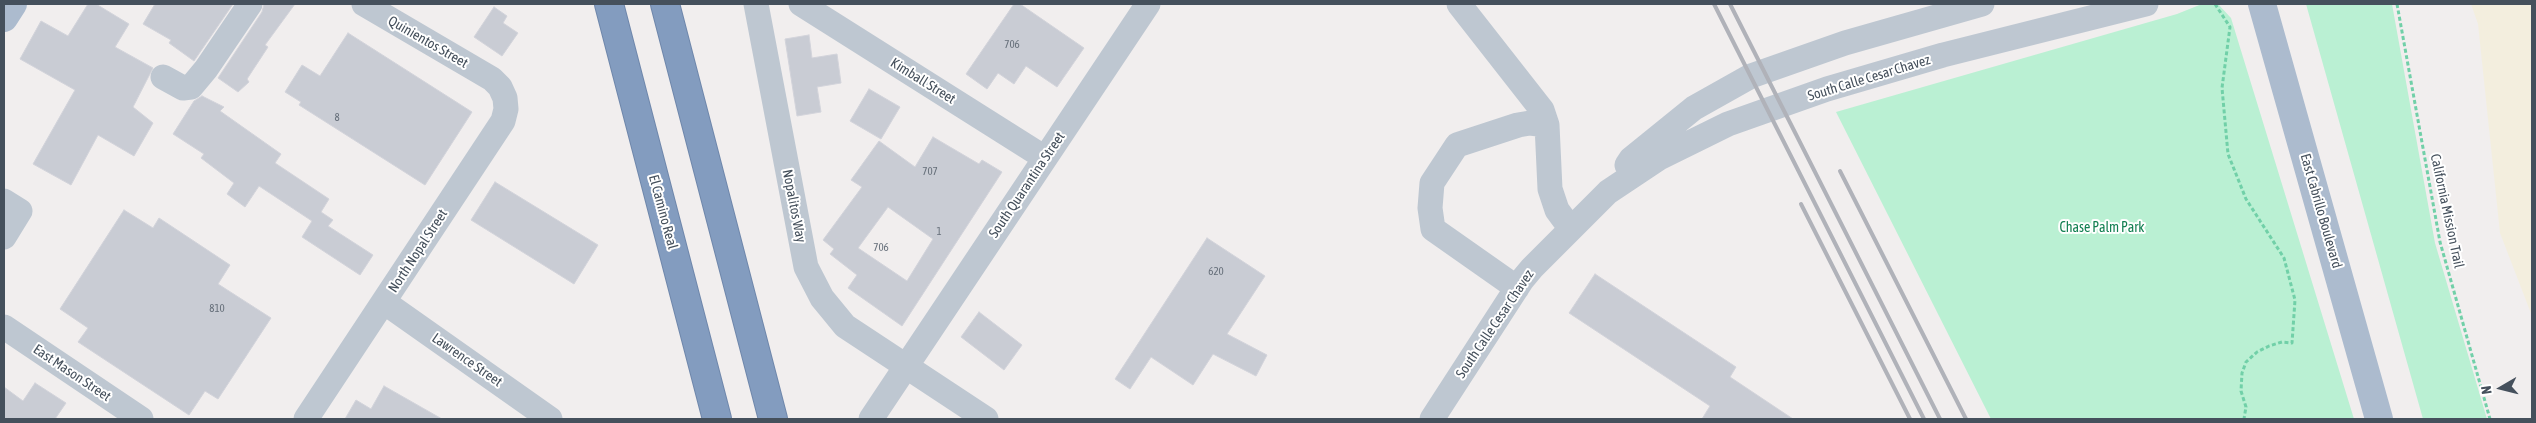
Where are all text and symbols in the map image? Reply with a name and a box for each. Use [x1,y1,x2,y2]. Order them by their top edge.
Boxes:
street label: Quinientos Street [385,12,471,72]
house number: 706 [1004,38,1020,52]
street label: South Calle Cesar Chavez [1806,51,1932,105]
street label: Kimball Street [887,54,959,108]
house number: 8 [334,111,340,125]
street label: South Quarantina Street [985,129,1069,241]
street label: East Cabrillo Boulevard [2297,152,2345,270]
street label: California Mission Trail [2427,152,2467,270]
house number: 707 [922,165,938,179]
street label: Nopalitos Way [779,168,809,244]
street label: El Camino Real [645,173,681,251]
street label: North Nopal Street [385,206,451,296]
park label: Chase Palm Park [2060,220,2144,236]
house number: 1 [936,225,942,239]
house number: 706 [873,241,889,255]
house number: 620 [1208,265,1224,279]
street label: South Calle Cesar Chavez [1452,267,1538,381]
house number: 810 [209,302,225,316]
street label: Lawrence Street [429,330,505,390]
street label: East Mason Street [30,341,114,405]
north arrow [2476,363,2526,413]
text: N [2478,385,2495,395]

